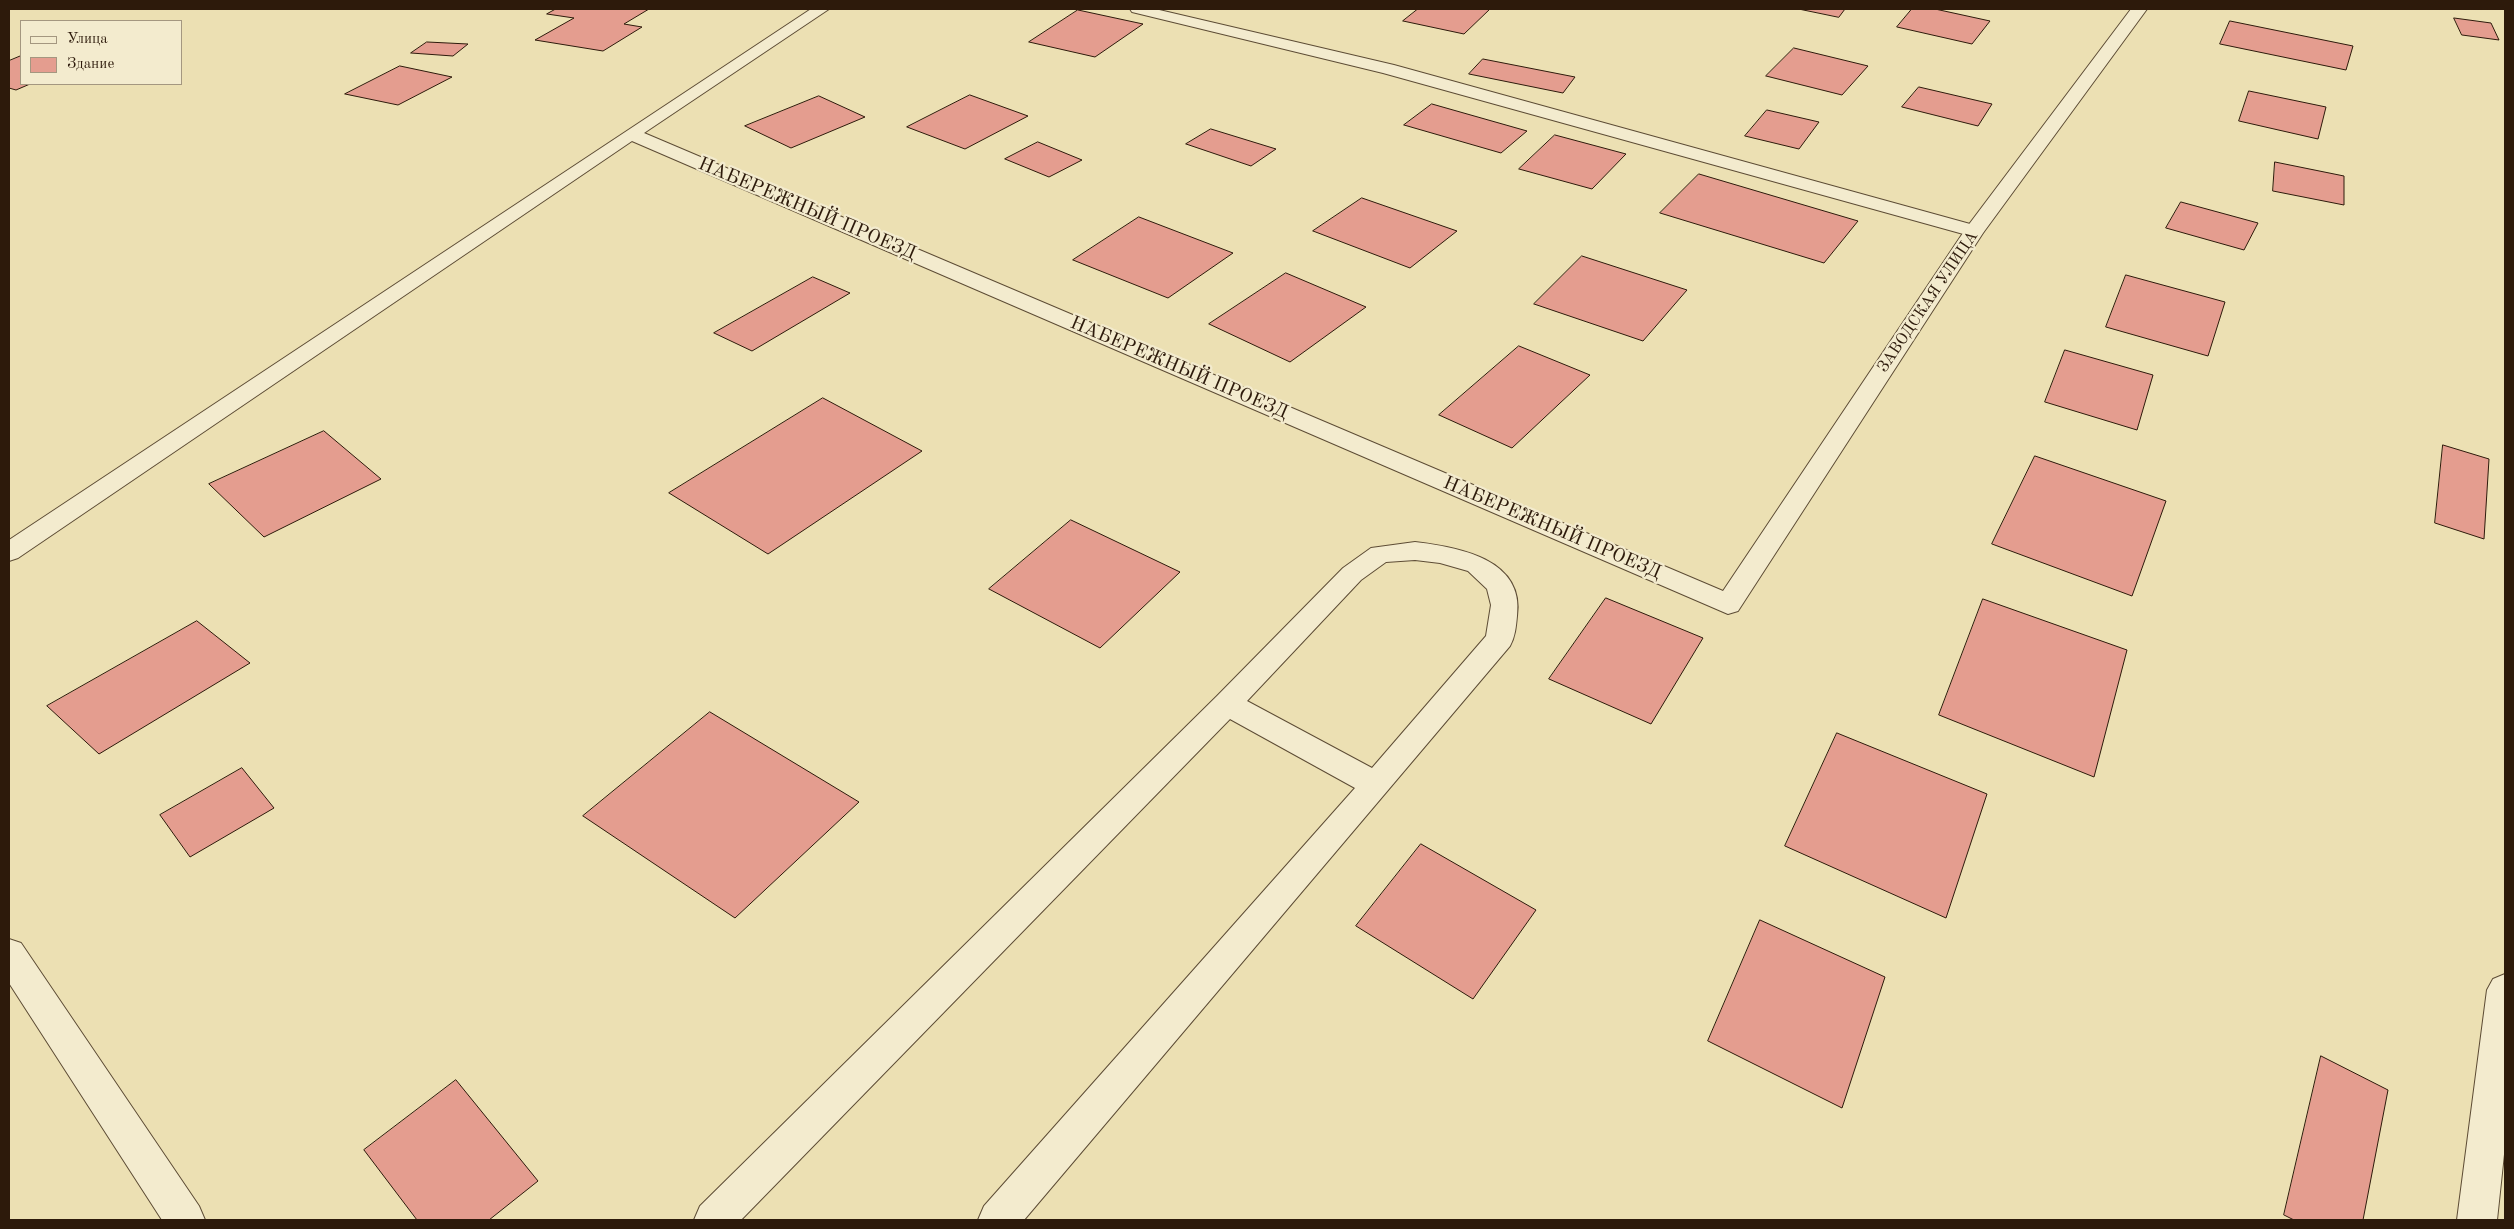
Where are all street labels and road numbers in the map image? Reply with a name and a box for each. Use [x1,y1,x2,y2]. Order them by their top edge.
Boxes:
street label: НАБЕРЕЖНЫЙ ПРОЕЗД [694,153,920,265]
street label: ЗАВОДСКАЯ УЛИЦА [1874,228,1982,376]
street label: НАБЕРЕЖНЫЙ ПРОЕЗД [1066,312,1292,424]
street label: НАБЕРЕЖНЫЙ ПРОЕЗД [1439,472,1665,584]

